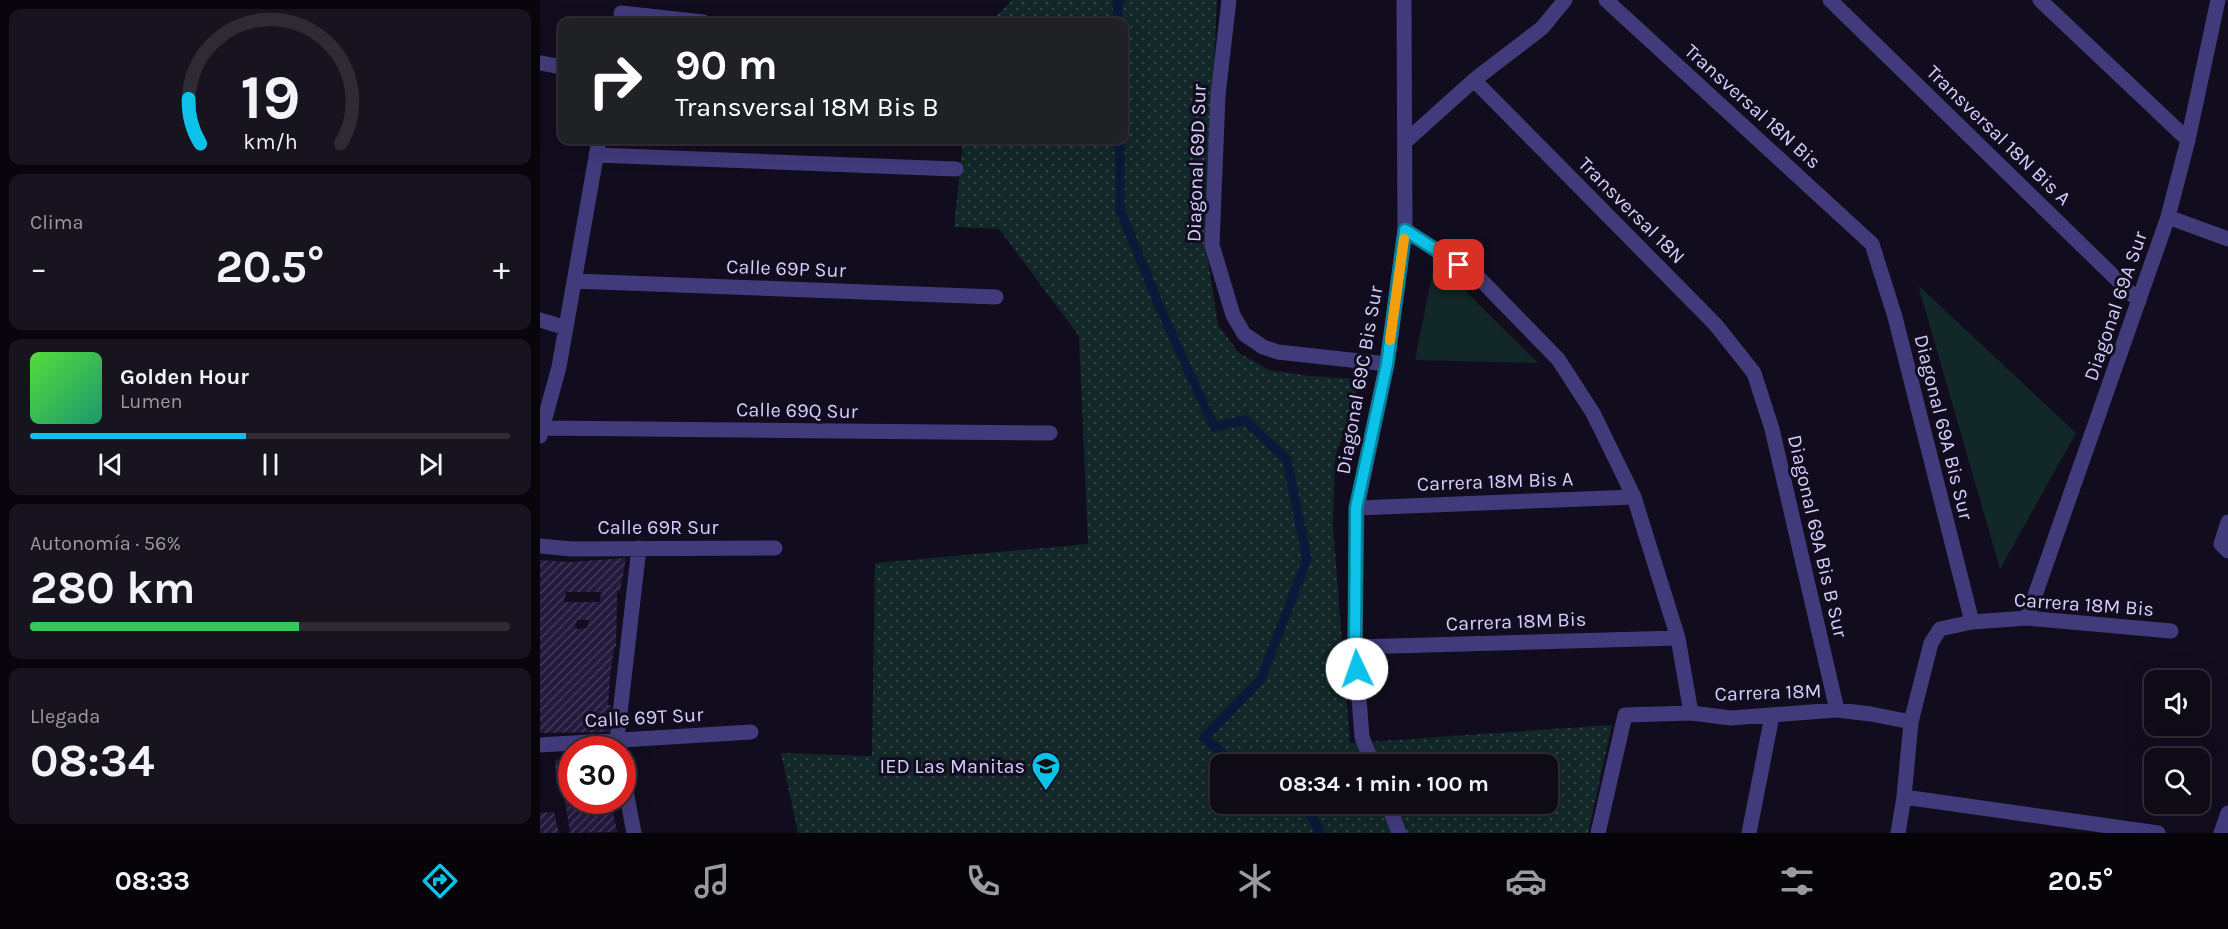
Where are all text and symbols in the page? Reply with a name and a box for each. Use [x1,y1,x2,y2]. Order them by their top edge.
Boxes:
street label: Transversal 18N Bis [1680,39,1825,173]
text: 90 m [675,40,778,90]
icon: right [576,42,654,120]
text: 19 [240,61,300,134]
street label: Transversal 18N Bis A [1922,61,2075,210]
street label: Diagonal 69D Sur [1182,83,1211,242]
text: Transversal 18M Bis B [675,91,939,123]
text: km/h [243,129,297,154]
street label: Transversal 18N [1574,152,1690,268]
text: Clima [30,211,84,234]
street label: Diagonal 69A Sur [2079,228,2152,384]
pin [1433,239,1484,290]
text: 20.5° [215,241,325,293]
icon: arrive [1442,248,1475,281]
text: − [30,249,47,287]
text: + [493,249,510,287]
street label: Calle 69P Sur [726,255,847,282]
street label: Diagonal 69C Bis Sur [1332,283,1388,476]
street label: Diagonal 69A Bis Sur [1909,332,1978,523]
text: Golden Hour [120,364,249,390]
text: Lumen [120,390,183,413]
street label: Calle 69Q Sur [736,398,859,423]
street label: Diagonal 69A Bis B Sur [1783,432,1852,640]
icon: previous [94,448,127,481]
icon: pause [254,448,287,481]
icon: next [414,448,447,481]
street label: Carrera 18M Bis A [1416,467,1574,496]
street label: Calle 69R Sur [598,516,719,539]
text: Autonomía · 56% [30,532,181,555]
text: 280 km [30,562,196,614]
street label: Carrera 18M Bis [2013,588,2155,621]
street label: Carrera 18M Bis [1445,608,1587,635]
position arrow [1325,637,1389,701]
map controls [2144,670,2210,814]
button: sound [2144,670,2210,736]
street label: Carrera 18M [1714,679,1822,706]
street label: Calle 69T Sur [584,703,705,732]
text: Llegada [30,705,100,728]
text: 08:34 [30,735,154,787]
speed limit sign: 30 [558,736,636,814]
button: search [2144,748,2210,814]
school or university icon: IED Las Manitas [1030,750,1062,792]
place label: IED Las Manitas [880,755,1025,778]
text: 08:34 · 1 min · 100 m [1279,771,1489,797]
icon: directions [419,860,461,902]
icon: music [691,860,733,902]
icon: phone [962,860,1004,902]
icon: climate [1234,860,1276,902]
icon: car [1505,860,1547,902]
icon: filters [1776,860,1818,902]
text: 08:33 [115,865,190,897]
text: 20.5° [2048,865,2113,897]

